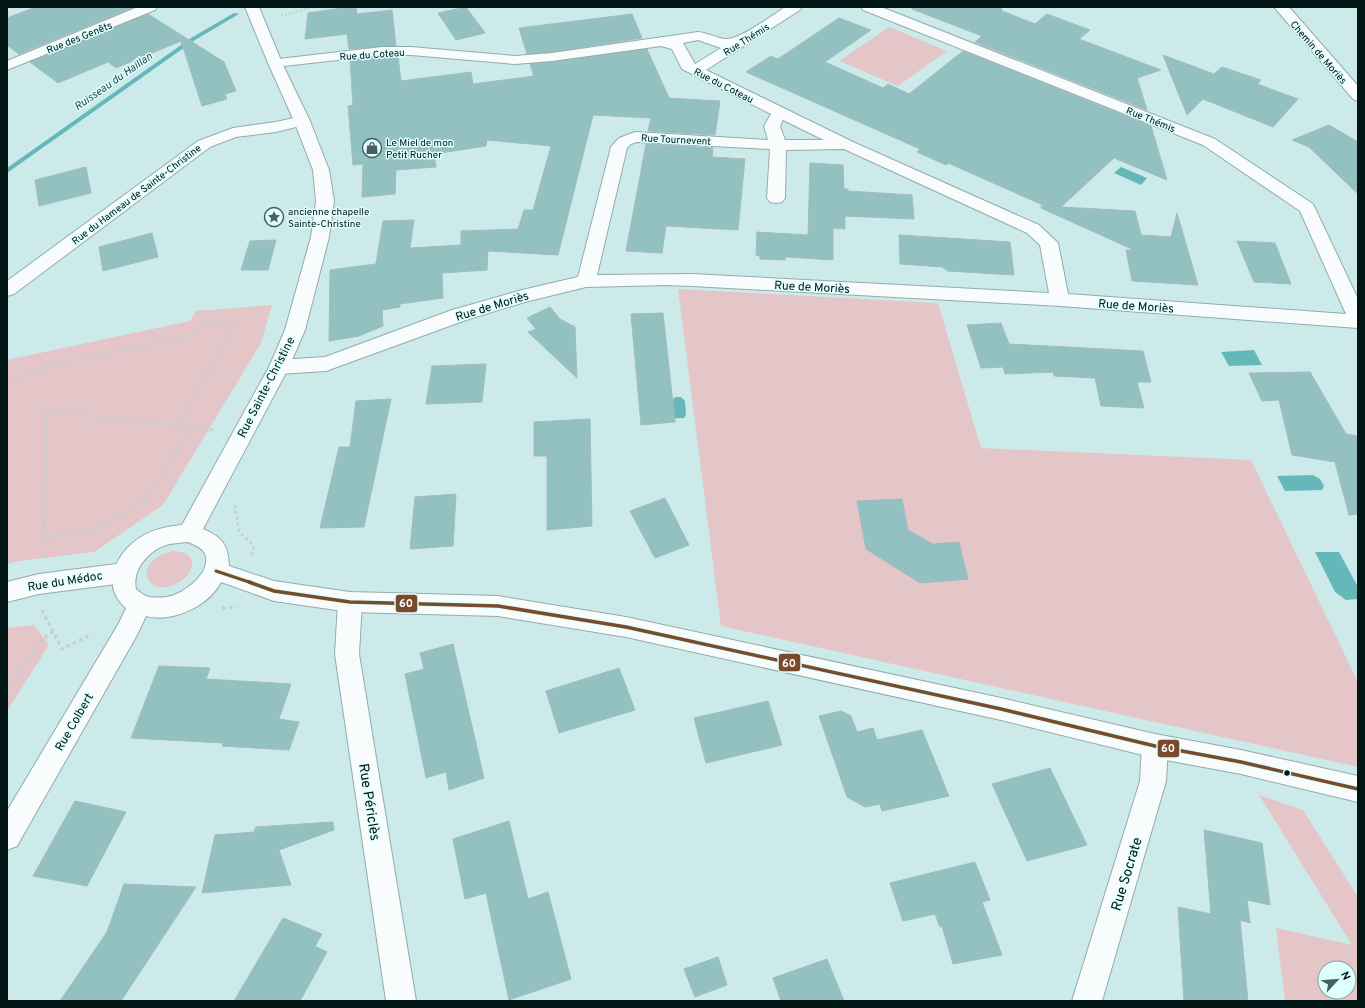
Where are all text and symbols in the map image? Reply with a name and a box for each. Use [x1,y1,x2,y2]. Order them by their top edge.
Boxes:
street label: Chemin de Moriès [1287,18,1349,88]
street label: Rue des Genêts [45,19,115,57]
street label: Rue Thémis [721,21,773,60]
street label: Rue du Coteau [339,47,405,64]
water label: Ruisseau du Haillan [72,50,155,114]
street label: Rue du Coteau [691,66,755,107]
street label: Rue Thémis [1124,105,1177,136]
street label: Rue Tournevent [641,132,712,149]
shop icon: Le Miel de mon Petit Rucher [361,137,383,159]
place label: Le Miel de mon Petit Rucher [386,137,453,162]
street label: Rue du Hameau de Sainte-Christine [70,142,204,248]
place icon: ancienne chapelle Sainte-Christine [263,206,285,228]
place label: ancienne chapelle Sainte-Christine [288,206,369,231]
street label: Rue de Moriès [774,278,850,298]
street label: Rue de Moriès [454,288,531,326]
street label: Rue de Moriès [1098,296,1174,318]
street label: Rue Sainte-Christine [235,334,299,441]
street label: Rue du Médoc [26,568,104,596]
line badge: 60 [395,594,418,613]
text: 60 [399,597,413,611]
line badge: 60 [778,653,801,672]
text: 60 [782,657,796,671]
street label: Rue Colbert [52,691,98,754]
line badge: 60 [1157,739,1180,758]
text: 60 [1161,742,1175,756]
street label: Rue Périclès [354,762,383,842]
unlabelled marker [1282,768,1292,778]
street label: Rue Socrate [1108,836,1147,913]
north arrow [1317,960,1357,1000]
text: N [1337,969,1353,983]

